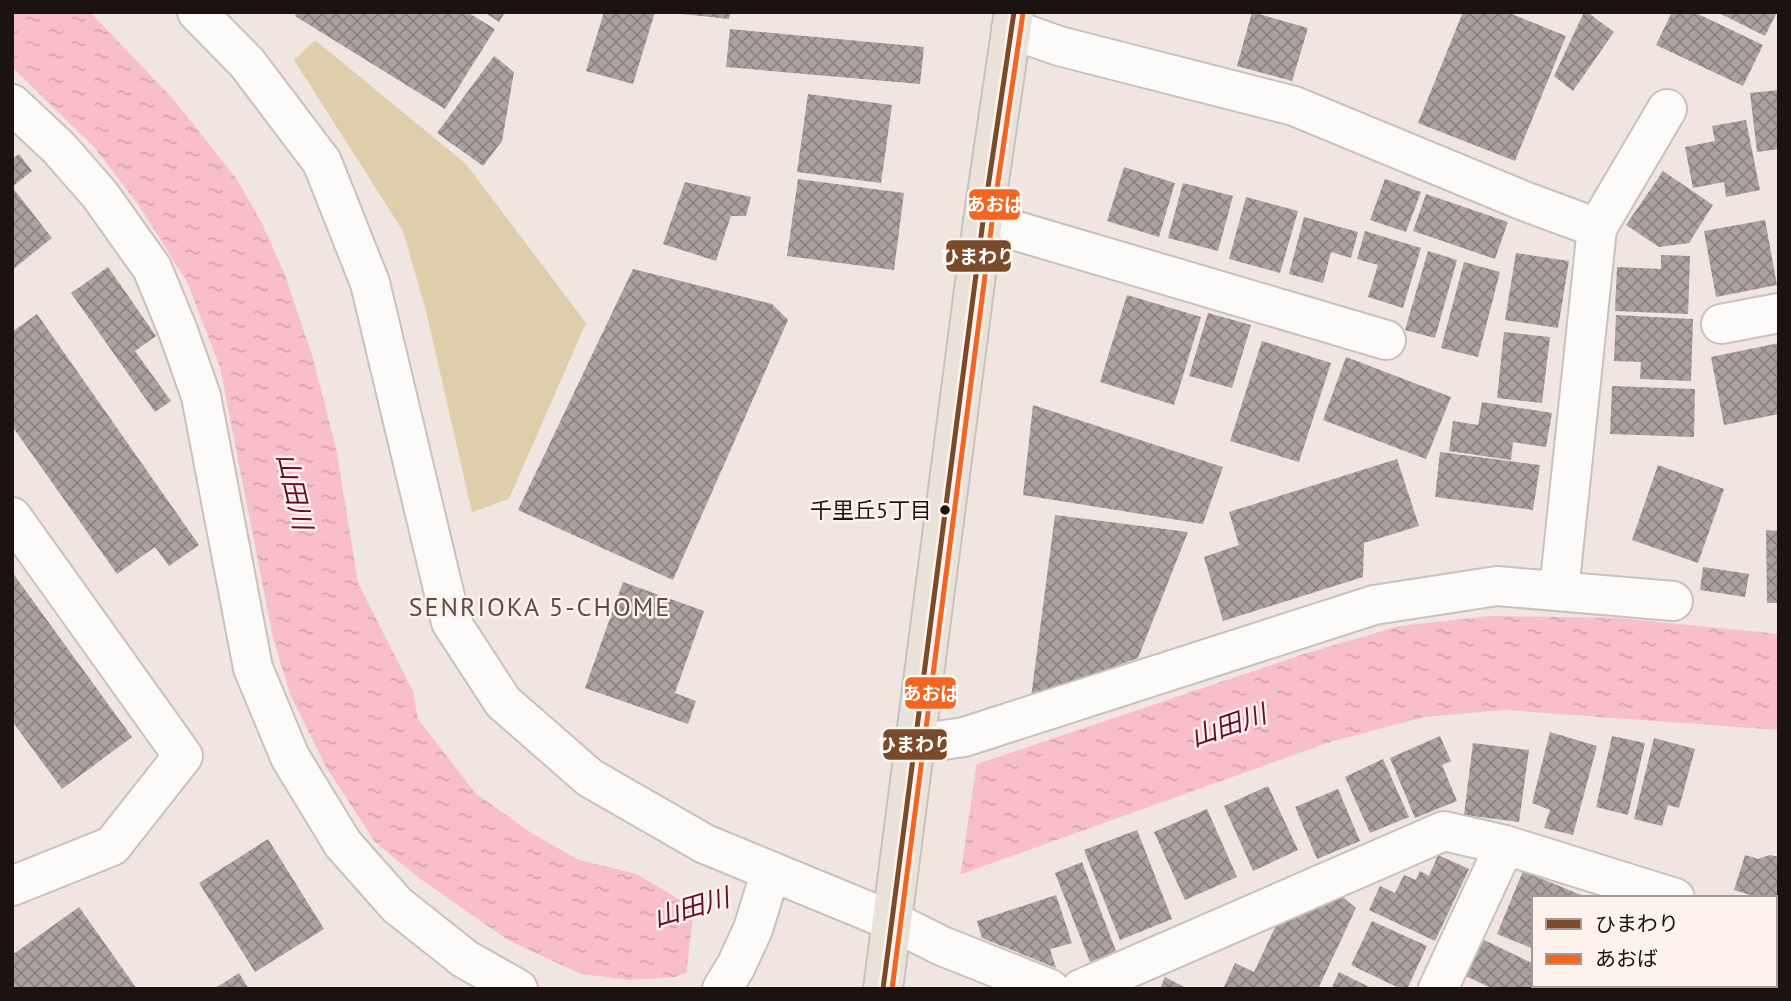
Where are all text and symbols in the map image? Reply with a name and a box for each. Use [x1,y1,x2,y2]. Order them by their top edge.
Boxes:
line badge: あおば [968,188,1021,221]
text: あおば [966,192,1024,216]
line badge: ひまわり [945,239,1012,273]
text: ひまわり [940,244,1016,268]
water label: 山田川 [270,449,321,536]
place label: 千里丘5丁目 [810,496,932,524]
marker: 千里丘5丁目 [938,503,952,517]
district label: SENRIOKA 5-CHOME [409,590,671,623]
line badge: あおば [904,676,957,710]
text: あおば [902,681,960,705]
water label: 山田川 [1186,696,1273,753]
line badge: ひまわり [882,728,948,761]
text: ひまわり [877,732,953,756]
water label: 山田川 [649,880,736,934]
legend [1532,896,1777,987]
text: ひまわり [1595,910,1679,937]
text: あおば [1595,945,1658,972]

